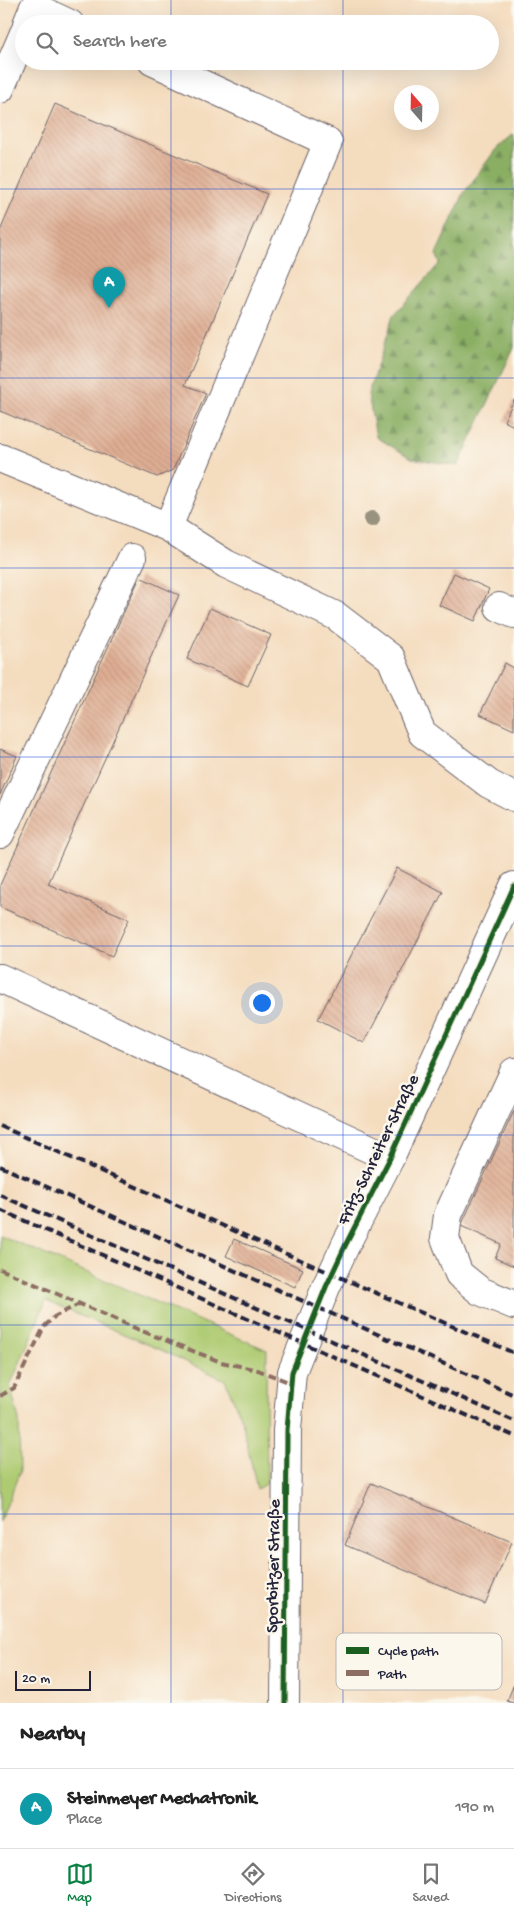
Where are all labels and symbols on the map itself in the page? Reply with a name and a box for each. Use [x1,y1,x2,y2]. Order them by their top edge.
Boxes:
north arrow [394,85,439,130]
pin: A [93,267,125,308]
your location [249,990,275,1016]
street label: Fritz-Schreiter-Straße [333,1071,425,1230]
street label: Sporbitzer Straße [263,1498,286,1633]
legend [336,1633,502,1690]
text: Cycle path [378,1644,439,1661]
text: Path [377,1667,407,1684]
scale bar [15,1668,91,1691]

